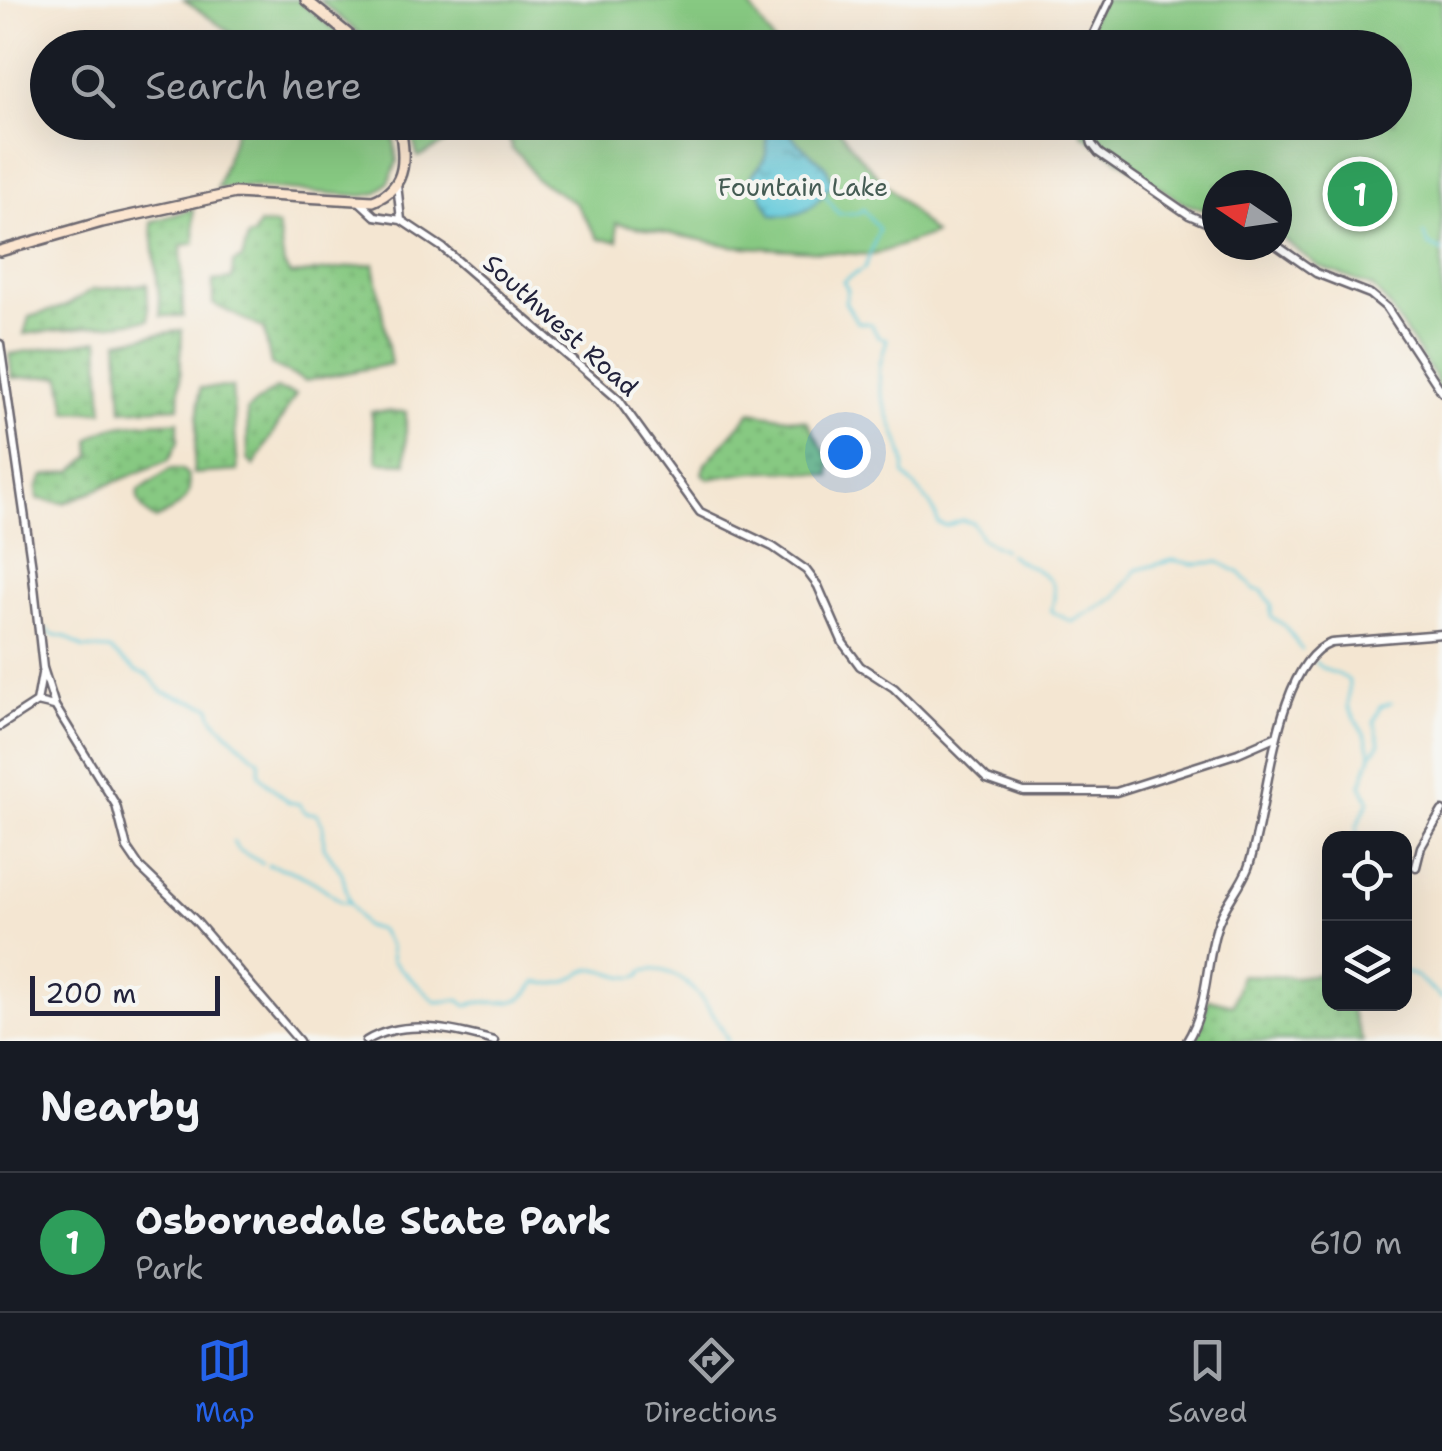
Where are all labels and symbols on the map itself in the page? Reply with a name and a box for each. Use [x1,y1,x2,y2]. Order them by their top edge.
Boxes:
pin: 1 [1328,156,1392,232]
park label: Fountain Lake [718,170,888,204]
north arrow [1202,170,1292,260]
street label: Southwest Road [476,246,646,404]
your location [820,427,871,478]
scale bar [30,971,220,1016]

